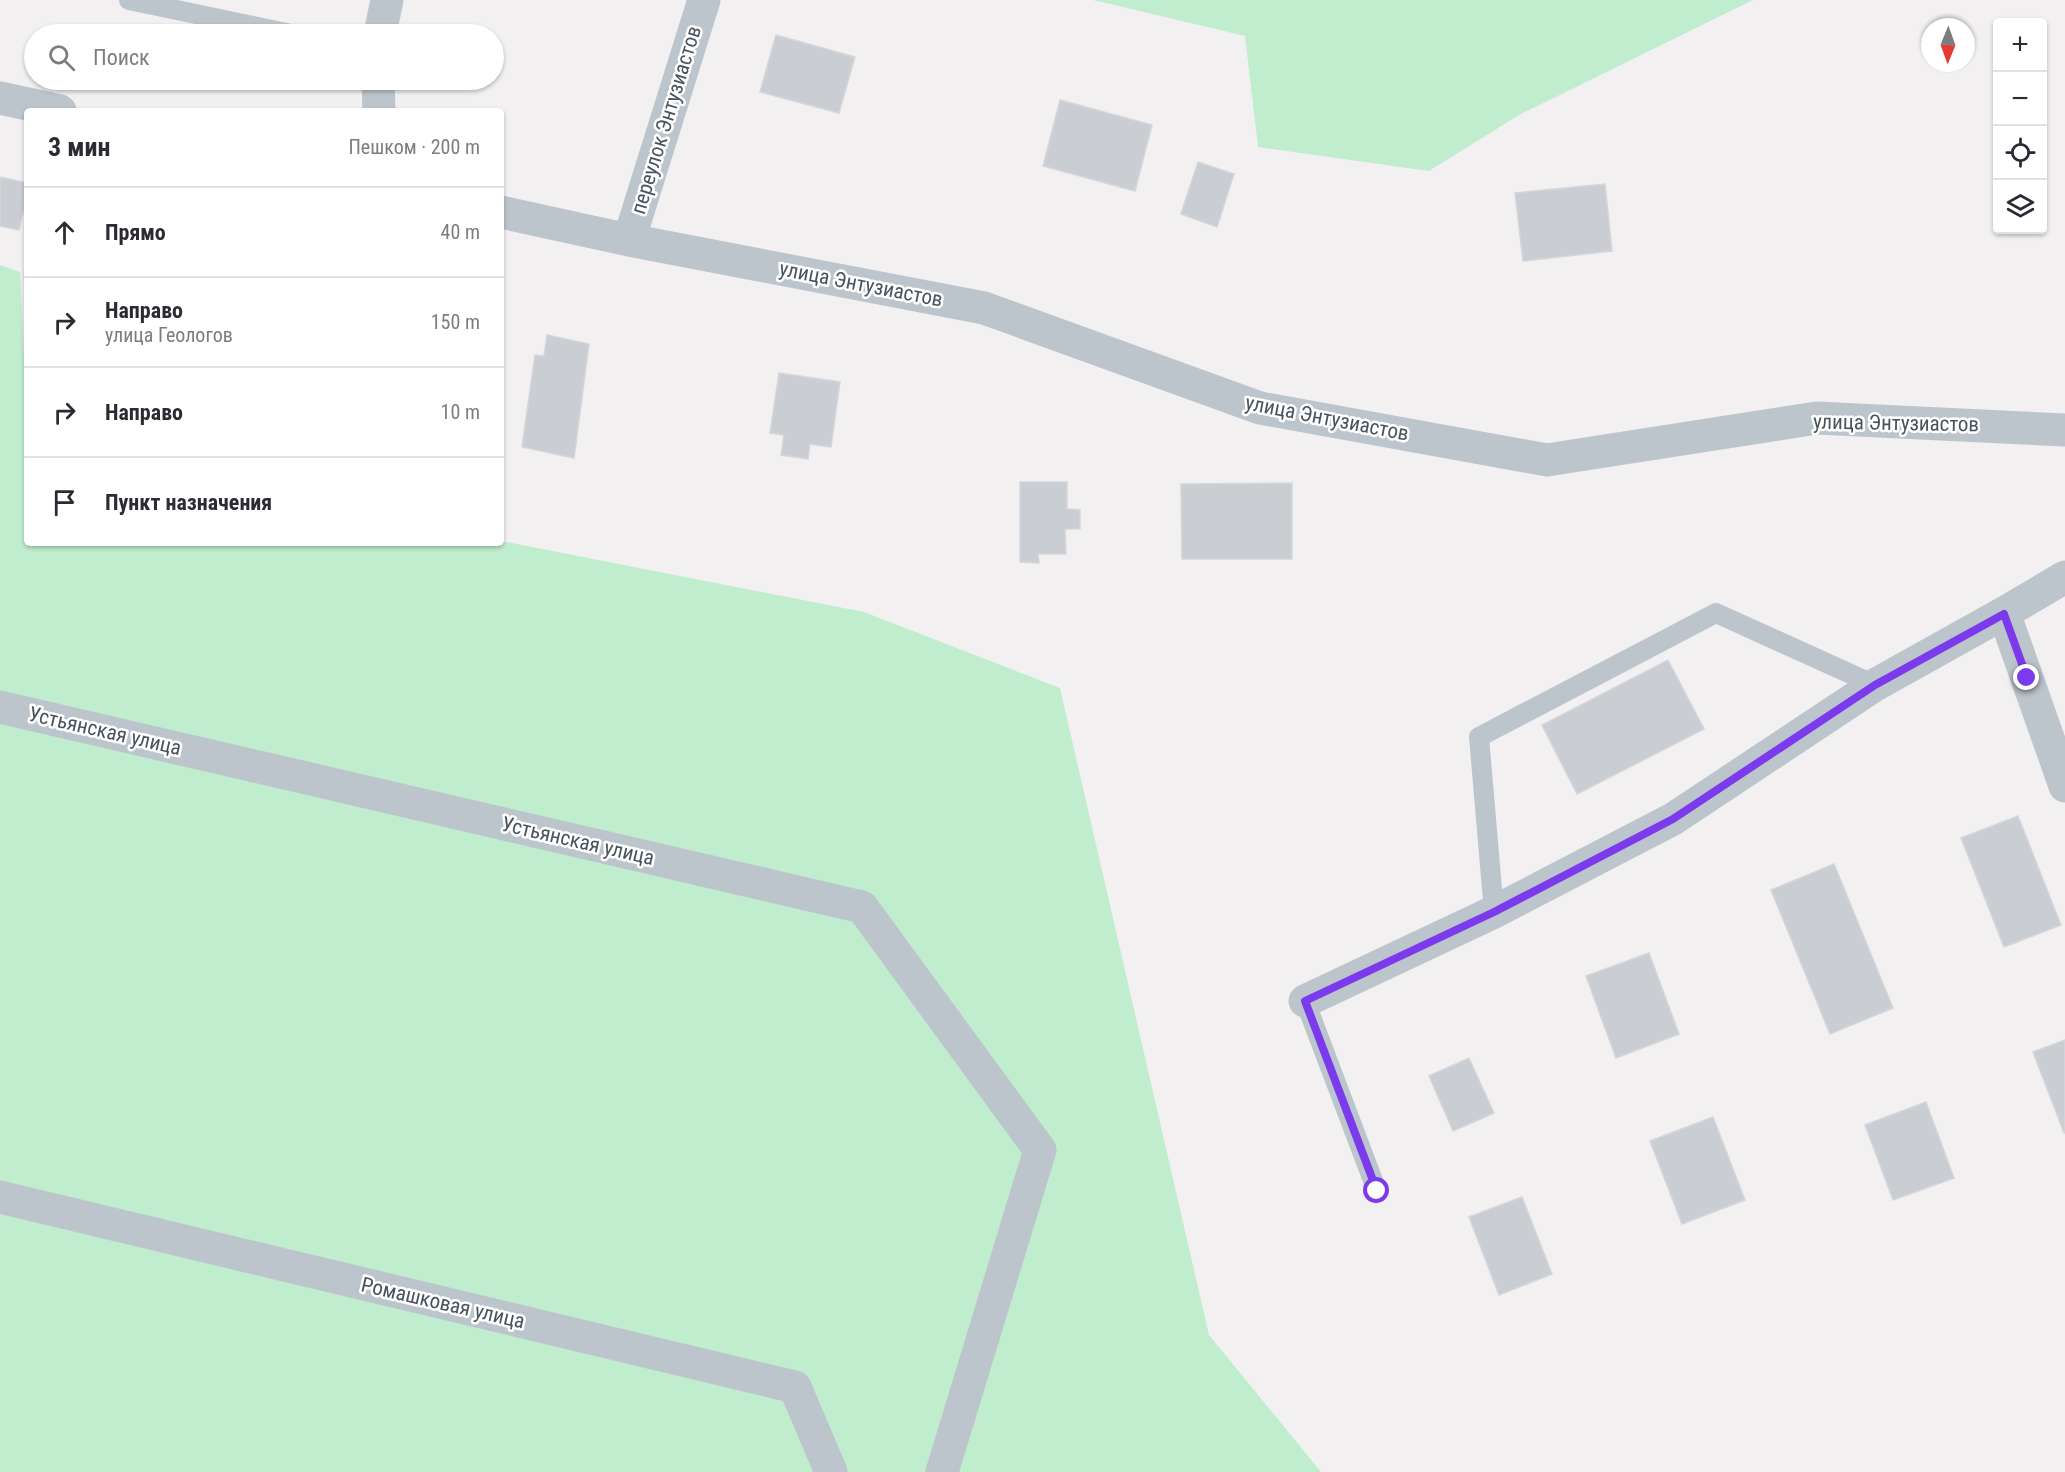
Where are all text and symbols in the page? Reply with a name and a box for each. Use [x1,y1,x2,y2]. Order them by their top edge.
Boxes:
north arrow [1921,18,1975,72]
map controls [1993,18,2047,234]
button: + [1993,18,2047,72]
street label: переулок Энтузиастов [626,23,706,217]
search box [24,24,504,90]
icon: search [45,41,78,74]
text: Поиск [93,45,150,70]
button: − [1993,72,2047,126]
button: locate [1993,126,2047,180]
text: 3 мин [48,132,110,162]
text: Пешком · 200 m [348,135,480,159]
button: layers [1993,180,2047,234]
icon: ahead [48,216,81,249]
text: Прямо [105,220,166,245]
text: 40 m [441,220,480,244]
street label: улица Энтузиастов [777,256,945,312]
text: Направо [105,298,183,323]
icon: right [48,306,81,339]
text: 150 m [431,310,480,334]
text: улица Геологов [105,323,233,347]
street label: улица Энтузиастов [1243,390,1411,446]
icon: right [48,396,81,429]
text: Направо [105,400,183,425]
text: 10 m [441,400,480,424]
street label: улица Энтузиастов [1813,410,1979,436]
icon: arrive [48,486,81,519]
text: Пункт назначения [105,490,272,515]
route end [2013,664,2039,690]
street label: Устьянская улица [26,702,184,760]
street label: Устьянская улица [499,812,657,870]
route start [1363,1177,1389,1203]
street label: Ромашковая улица [359,1272,527,1334]

